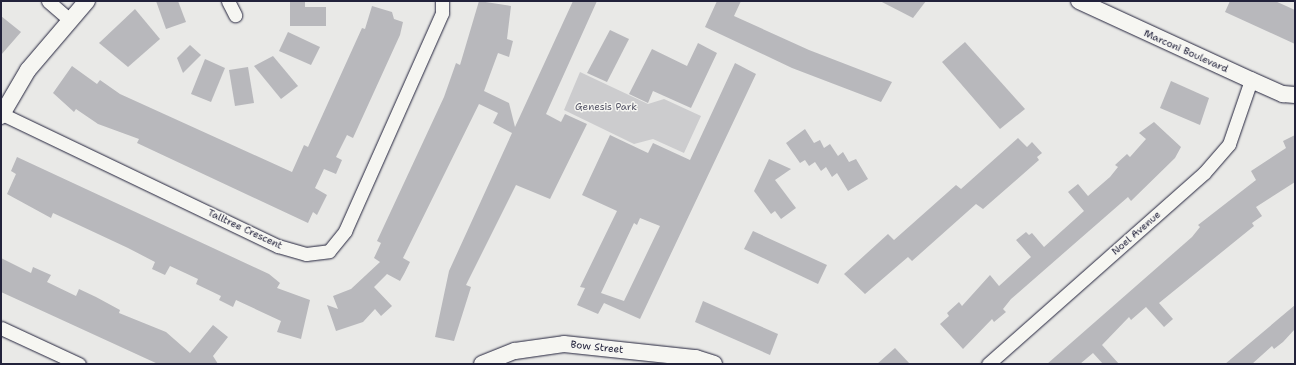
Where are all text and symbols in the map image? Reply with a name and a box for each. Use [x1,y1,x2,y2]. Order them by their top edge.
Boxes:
street label: Marconi Boulevard [1142,27,1230,75]
park label: Genesis Park [575,101,637,113]
street label: Talltree Crescent [206,206,284,252]
street label: Noel Avenue [1109,209,1163,257]
street label: Bow Street [570,338,624,356]

